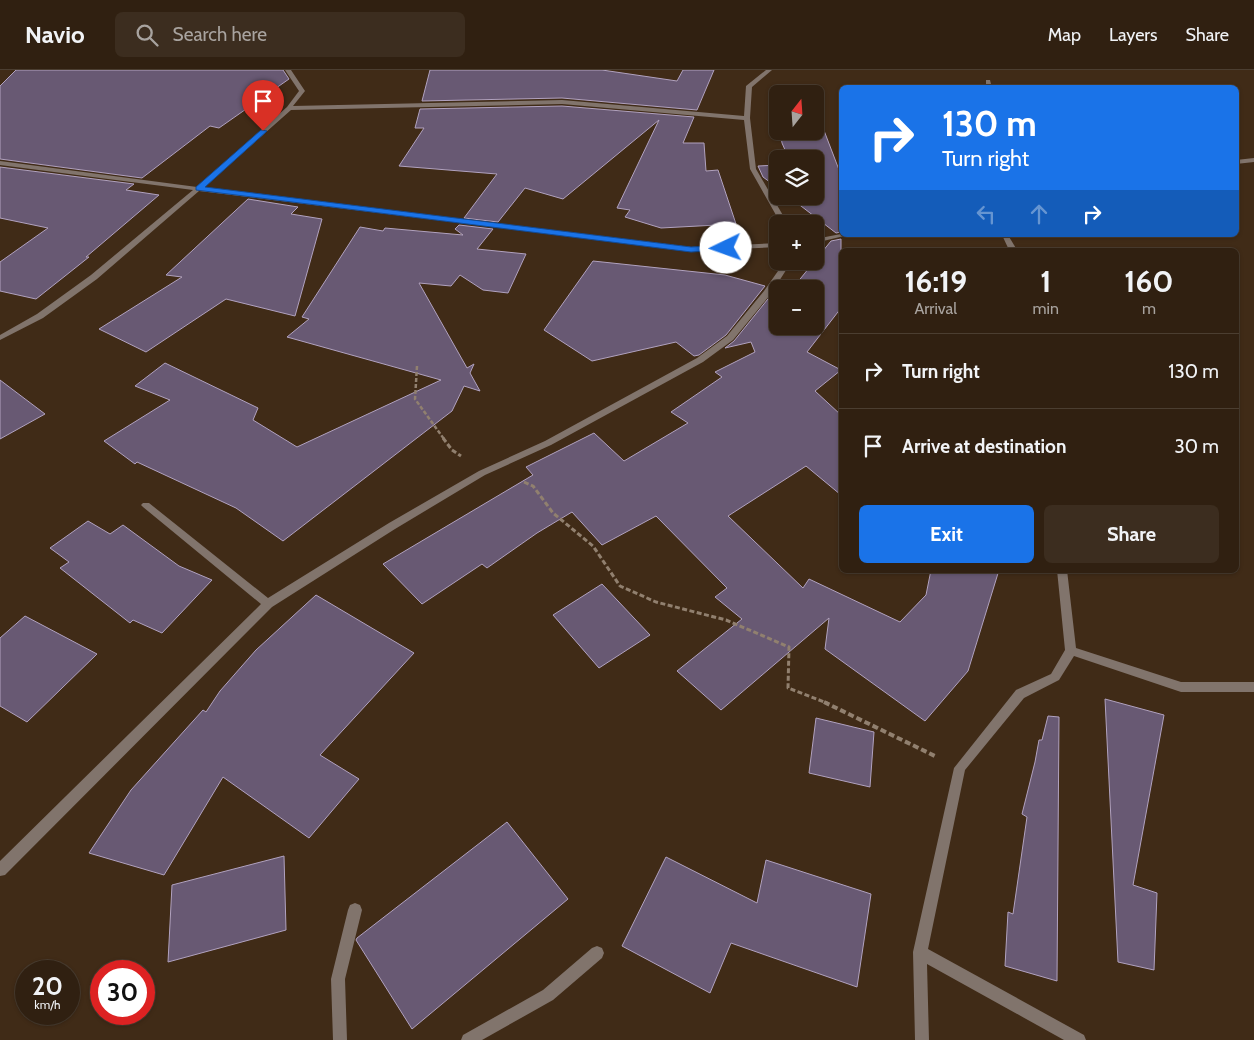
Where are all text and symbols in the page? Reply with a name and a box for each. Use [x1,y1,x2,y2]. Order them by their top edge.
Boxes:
search box [115,12,465,57]
text: Navio [25,20,85,49]
icon: search [133,21,161,49]
text: Search here [173,23,267,46]
text: Map [1048,24,1081,46]
text: Layers [1109,24,1158,46]
text: Share [1186,24,1229,46]
pin [242,80,284,131]
north arrow [769,85,824,140]
map controls [769,85,824,335]
icon: arrive [249,87,277,115]
text: 130 m [942,102,1037,145]
icon: right [859,105,924,170]
text: Turn right [942,145,1029,172]
button: layers [769,150,824,205]
icon: left [972,200,1000,228]
icon: ahead [1025,200,1053,228]
icon: right [1078,200,1106,228]
button: + [769,215,824,270]
position arrow [699,221,751,273]
text: 16:19 [904,263,967,300]
text: 1 [1040,263,1051,300]
text: 160 [1124,263,1173,300]
button: − [769,280,824,335]
text: Arrival [914,299,957,318]
text: min [1033,299,1059,318]
text: m [1142,299,1156,318]
icon: right [859,357,887,385]
text: Turn right [902,360,980,383]
text: 130 m [1168,360,1219,383]
icon: arrive [859,432,887,460]
text: Arrive at destination [902,435,1066,458]
text: 30 m [1175,435,1219,458]
button: Exit [859,505,1034,563]
button: Share [1044,505,1219,563]
speed limit sign: 30 [90,960,155,1025]
text: 20 [32,971,63,1001]
text: km/h [34,997,61,1012]

